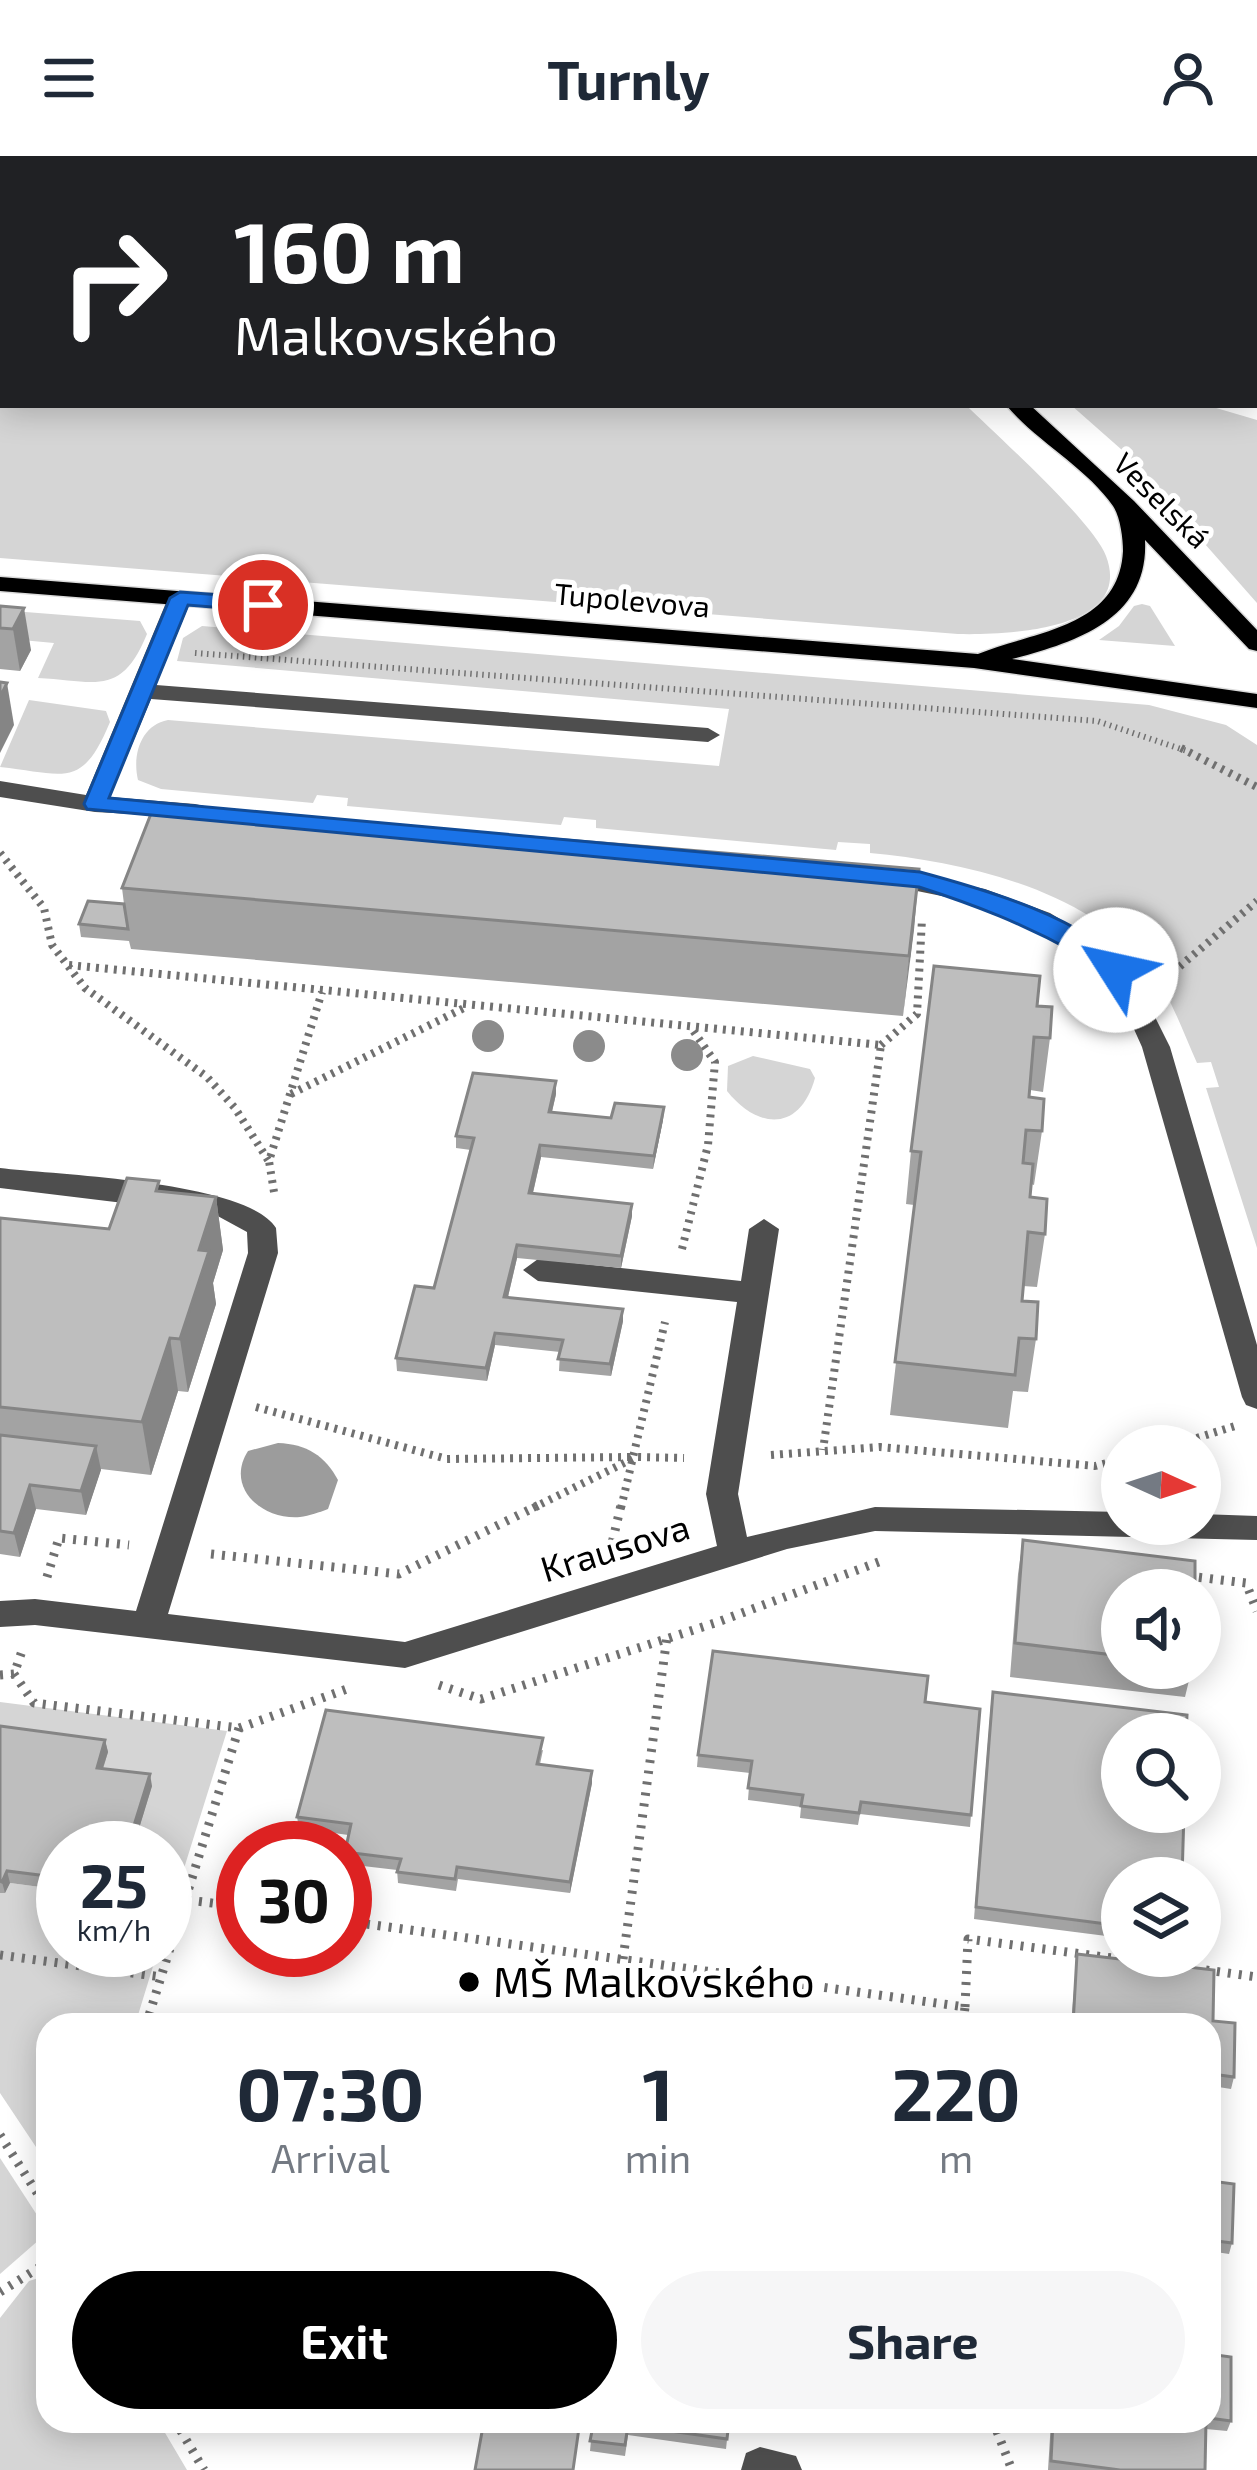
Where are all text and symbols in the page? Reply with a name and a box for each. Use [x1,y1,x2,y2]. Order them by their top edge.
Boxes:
icon: menu [36,45,102,111]
icon: person [1155,45,1221,111]
text: Turnly [547,46,710,111]
text: 160 m [234,199,465,300]
icon: right [36,204,192,360]
text: Malkovského [234,301,558,366]
street label: Veselská [1107,444,1218,555]
pin [212,554,314,656]
icon: arrive [230,572,296,638]
street label: Tupolevova [553,574,711,624]
position arrow [1053,907,1179,1033]
north arrow [1101,1425,1221,1545]
map controls [1101,1425,1221,1977]
street label: Krausova [535,1504,694,1590]
button: sound [1101,1569,1221,1689]
button: search [1101,1713,1221,1833]
speed limit sign: 30 [216,1821,372,1977]
text: 25 [80,1848,148,1920]
button: layers [1101,1857,1221,1977]
text: km/h [77,1911,151,1947]
place label: MŠ Malkovského [493,1955,815,2005]
marker: MŠ Malkovského [456,1969,482,1995]
text: 07:30 [236,2049,425,2135]
text: 1 [642,2049,674,2135]
text: 220 [892,2049,1021,2135]
text: Arrival [271,2134,390,2181]
text: min [625,2134,691,2181]
text: m [939,2134,973,2181]
button: Exit [72,2271,617,2409]
button: Share [641,2271,1185,2409]

